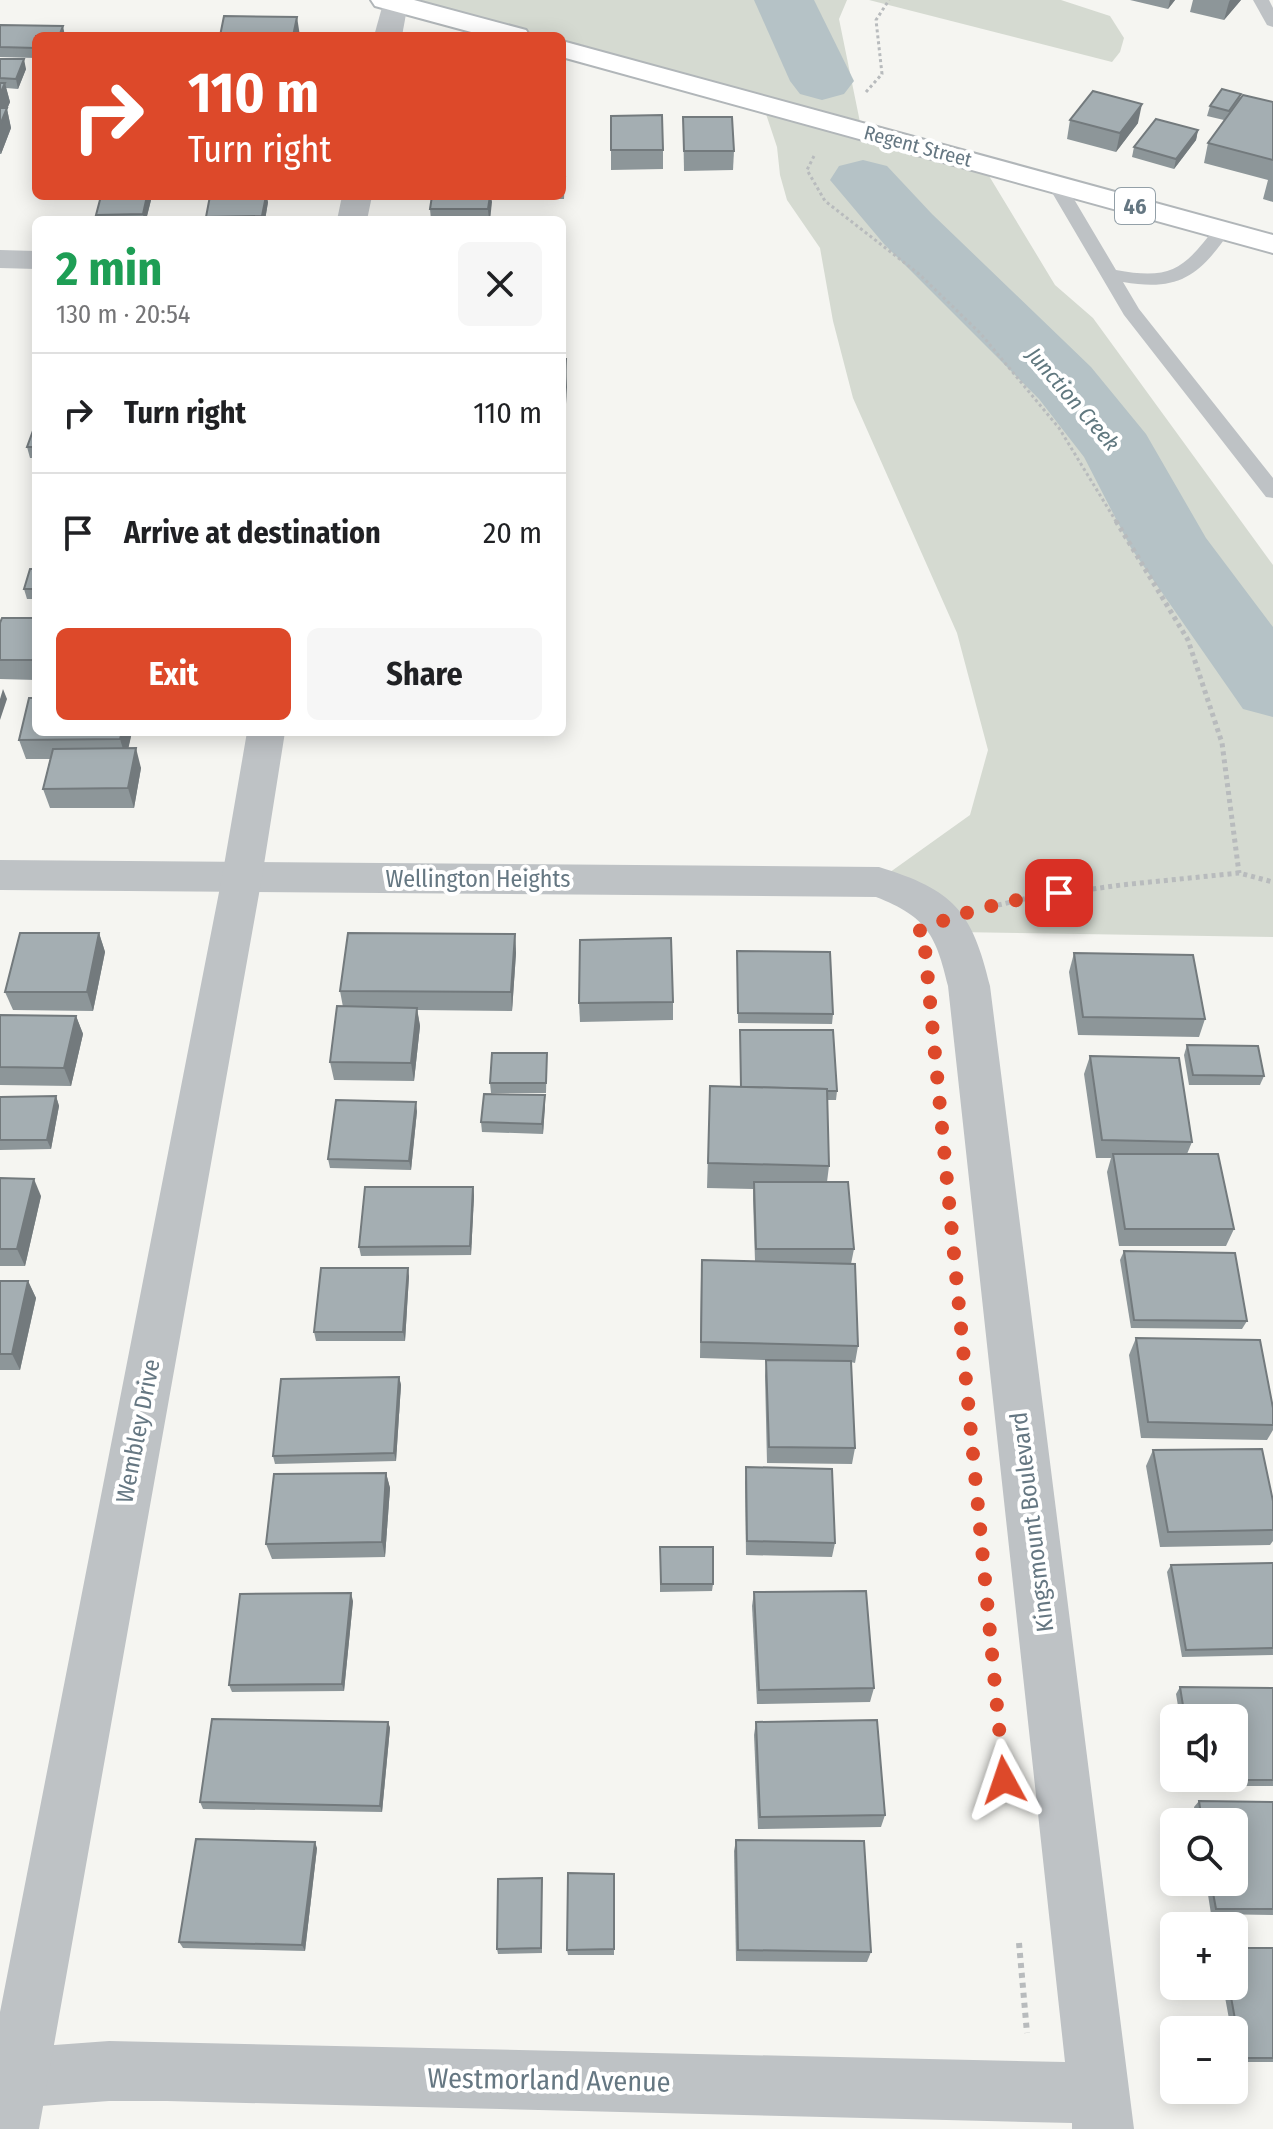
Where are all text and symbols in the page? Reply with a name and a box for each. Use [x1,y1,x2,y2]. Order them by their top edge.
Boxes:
text: 110 m [188,60,319,127]
icon: right [56,64,160,168]
street label: Regent Street [862,120,975,172]
text: Turn right [188,128,331,172]
road number: 46 [1115,188,1155,224]
text: 2 min [56,240,162,298]
button: close [458,242,542,326]
text: 130 m · 20:54 [56,299,190,330]
water label: Junction Creek [1020,341,1125,456]
icon: right [56,391,100,435]
text: Turn right [124,395,246,431]
text: 110 m [473,395,542,431]
icon: arrive [56,511,100,555]
text: Arrive at destination [124,515,381,551]
text: 20 m [483,515,542,551]
button: Exit [56,628,291,720]
button: Share [307,628,542,720]
pin [1025,859,1093,927]
street label: Wellington Heights [385,865,571,893]
icon: arrive [1037,871,1081,915]
street label: Wembley Drive [110,1357,166,1505]
street label: Kingsmount Boulevard [1005,1410,1059,1634]
map controls [1160,1704,1248,2104]
button: sound [1160,1704,1248,1792]
position arrow [962,1738,1046,1822]
button: search [1160,1808,1248,1896]
button: + [1160,1912,1248,2000]
button: − [1160,2016,1248,2104]
street label: Westmorland Avenue [427,2061,671,2099]

